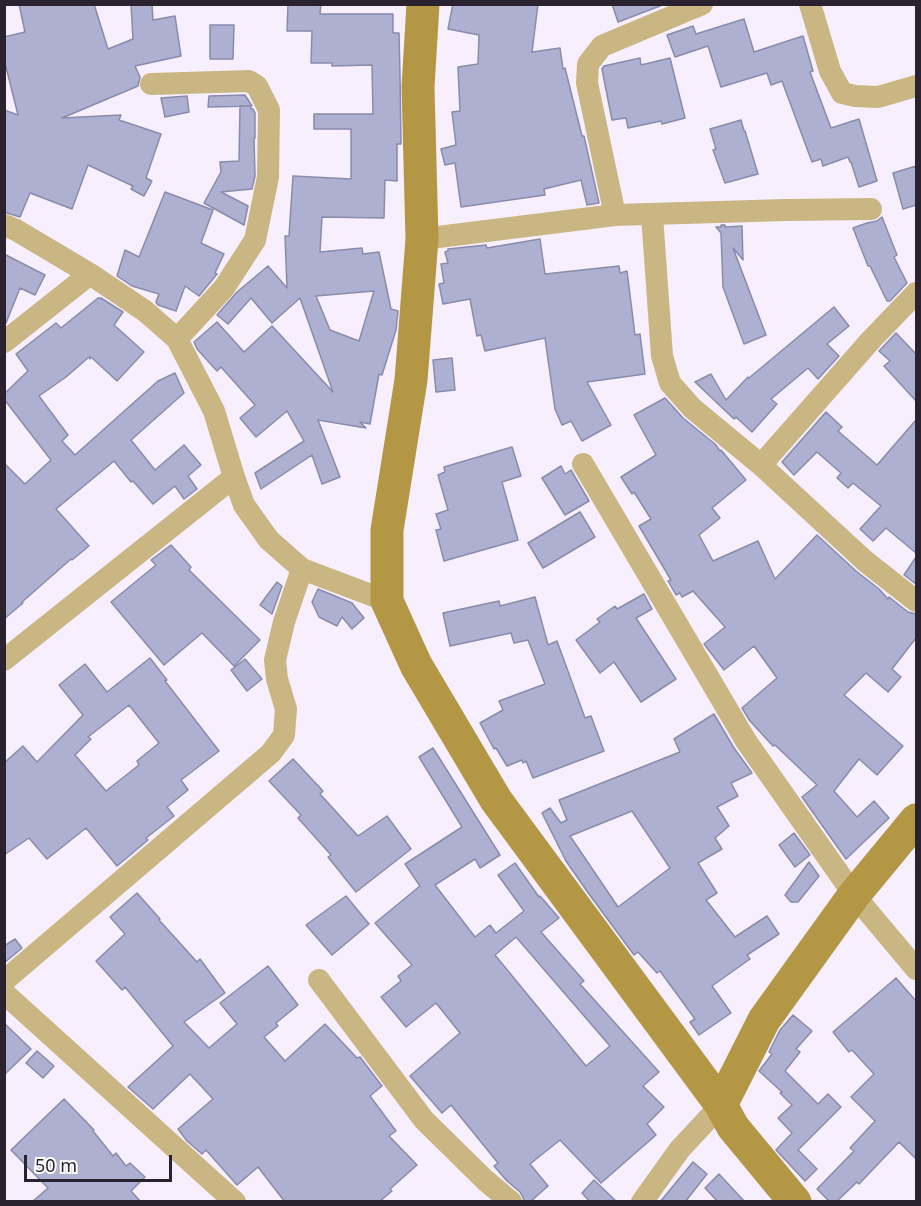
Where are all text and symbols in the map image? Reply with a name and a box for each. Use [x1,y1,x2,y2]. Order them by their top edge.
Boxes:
scale bar [27,1143,176,1181]
text: 50 m [35,1153,77,1177]

